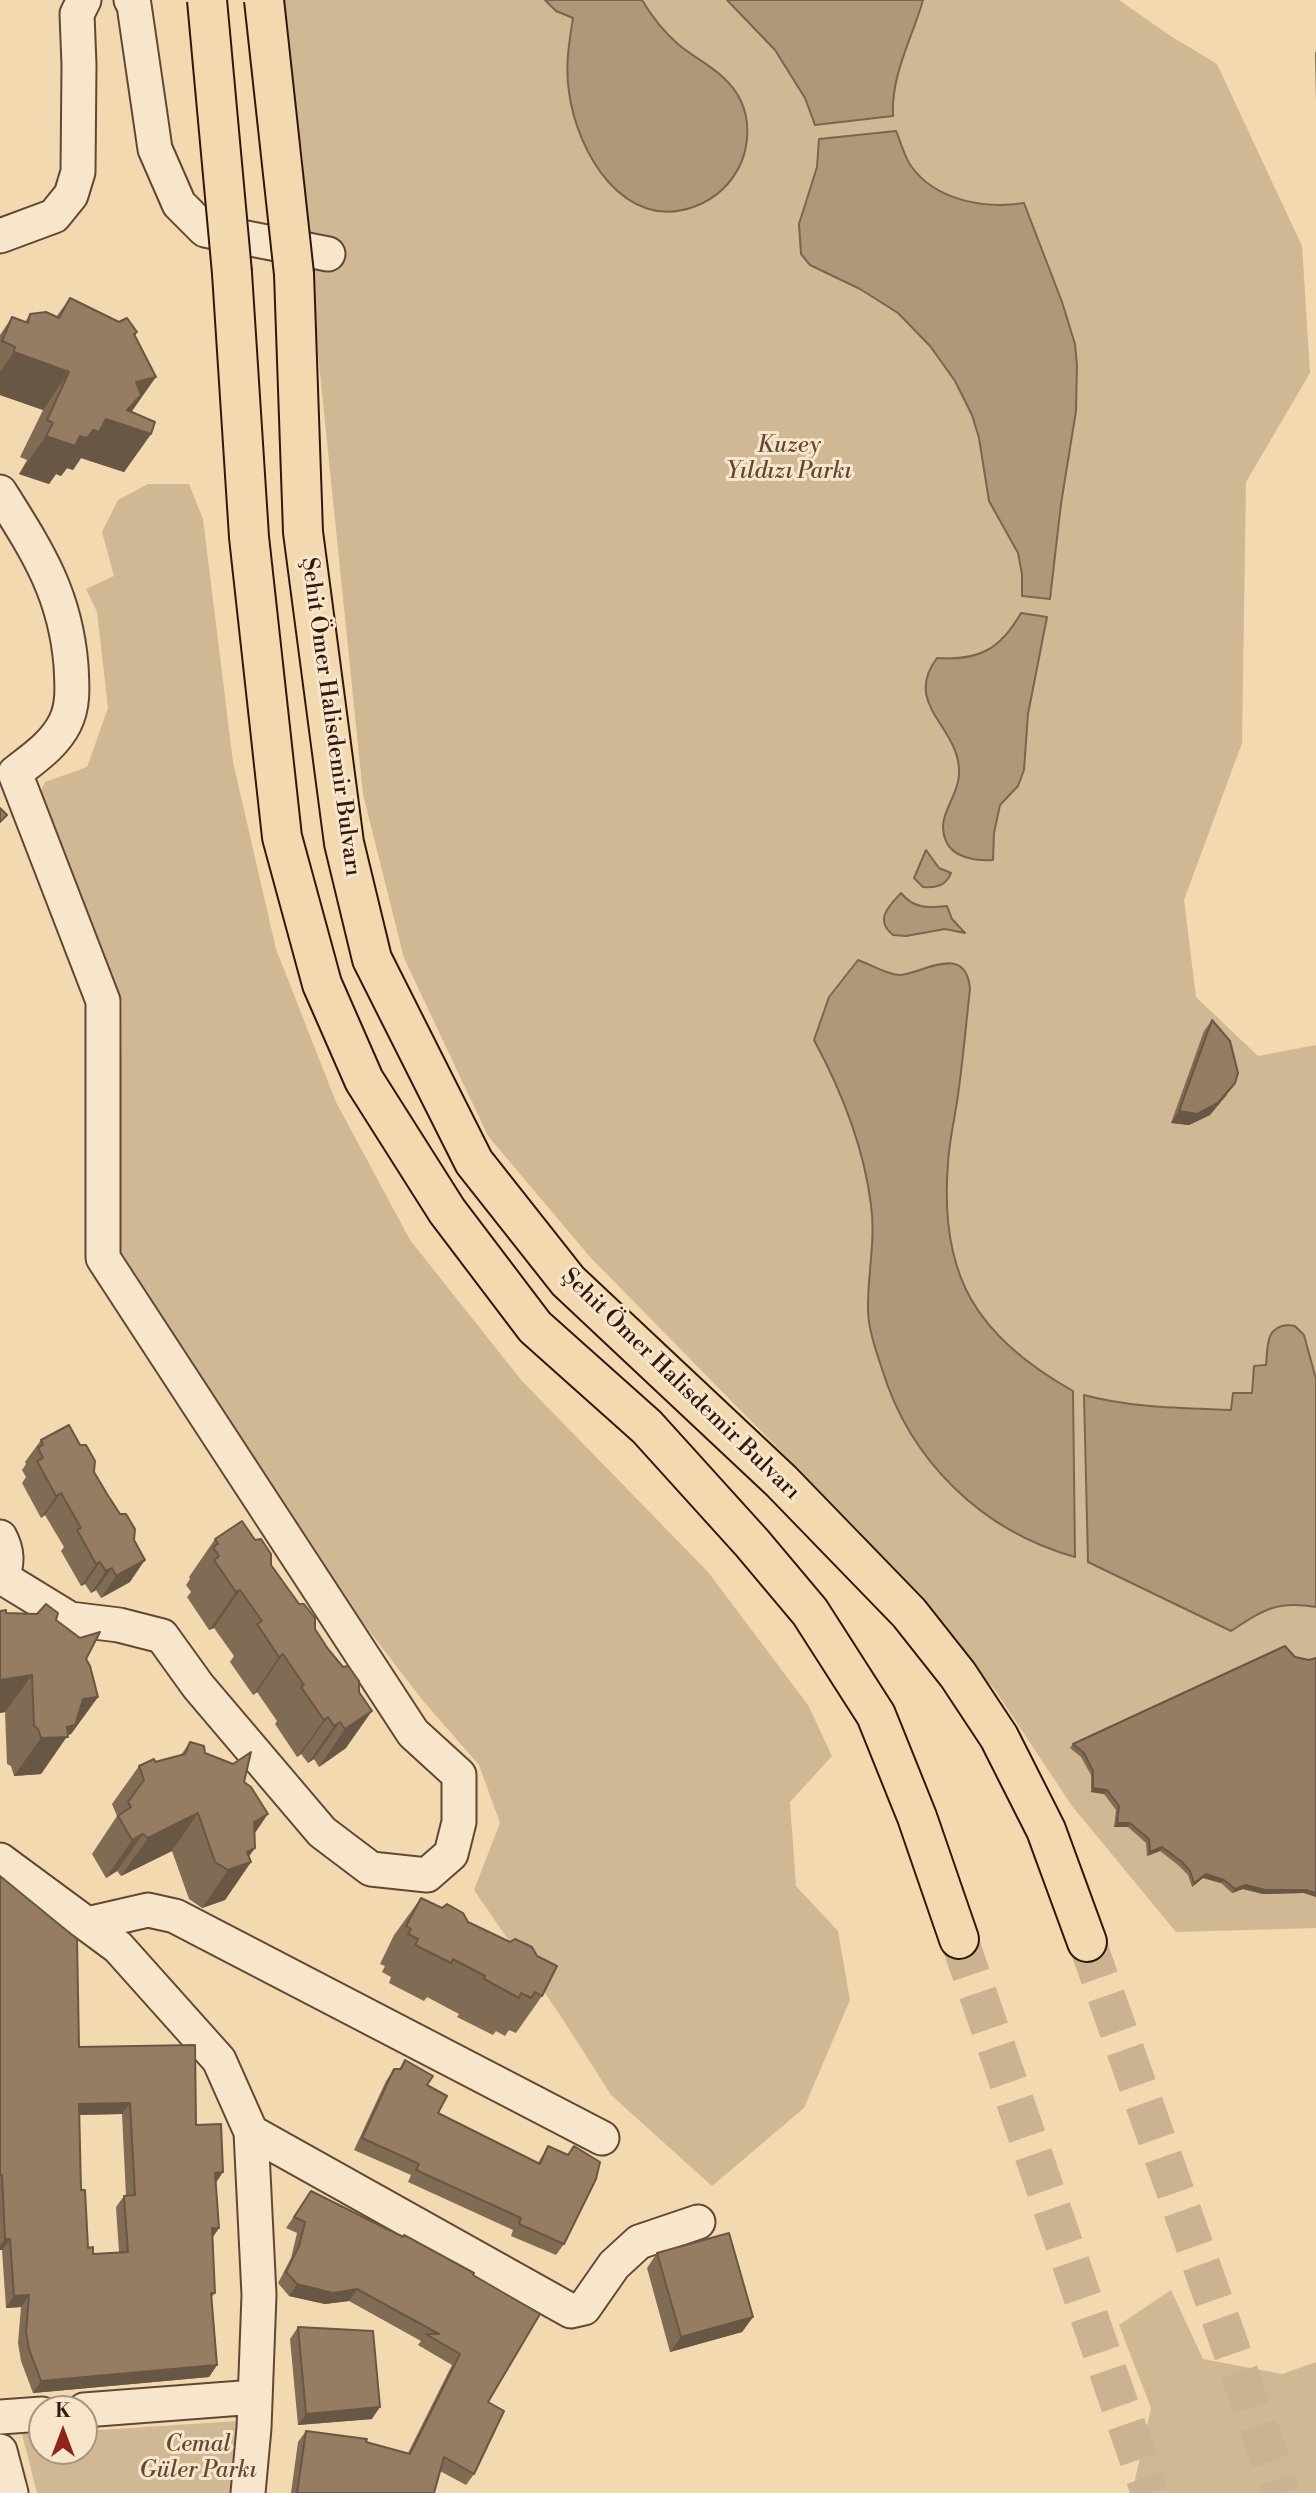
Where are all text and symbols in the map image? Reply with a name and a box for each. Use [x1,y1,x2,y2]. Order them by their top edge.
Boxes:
park label: Kuzey Yıldızı Parkı [726,432,852,486]
street label: Şehit Ömer Halisdemir Bulvarı [294,556,366,878]
street label: Şehit Ömer Halisdemir Bulvarı [555,1263,805,1507]
north arrow [28,2395,98,2465]
text: K [55,2399,71,2423]
park label: Cemal Güler Parkı [139,2431,257,2485]

